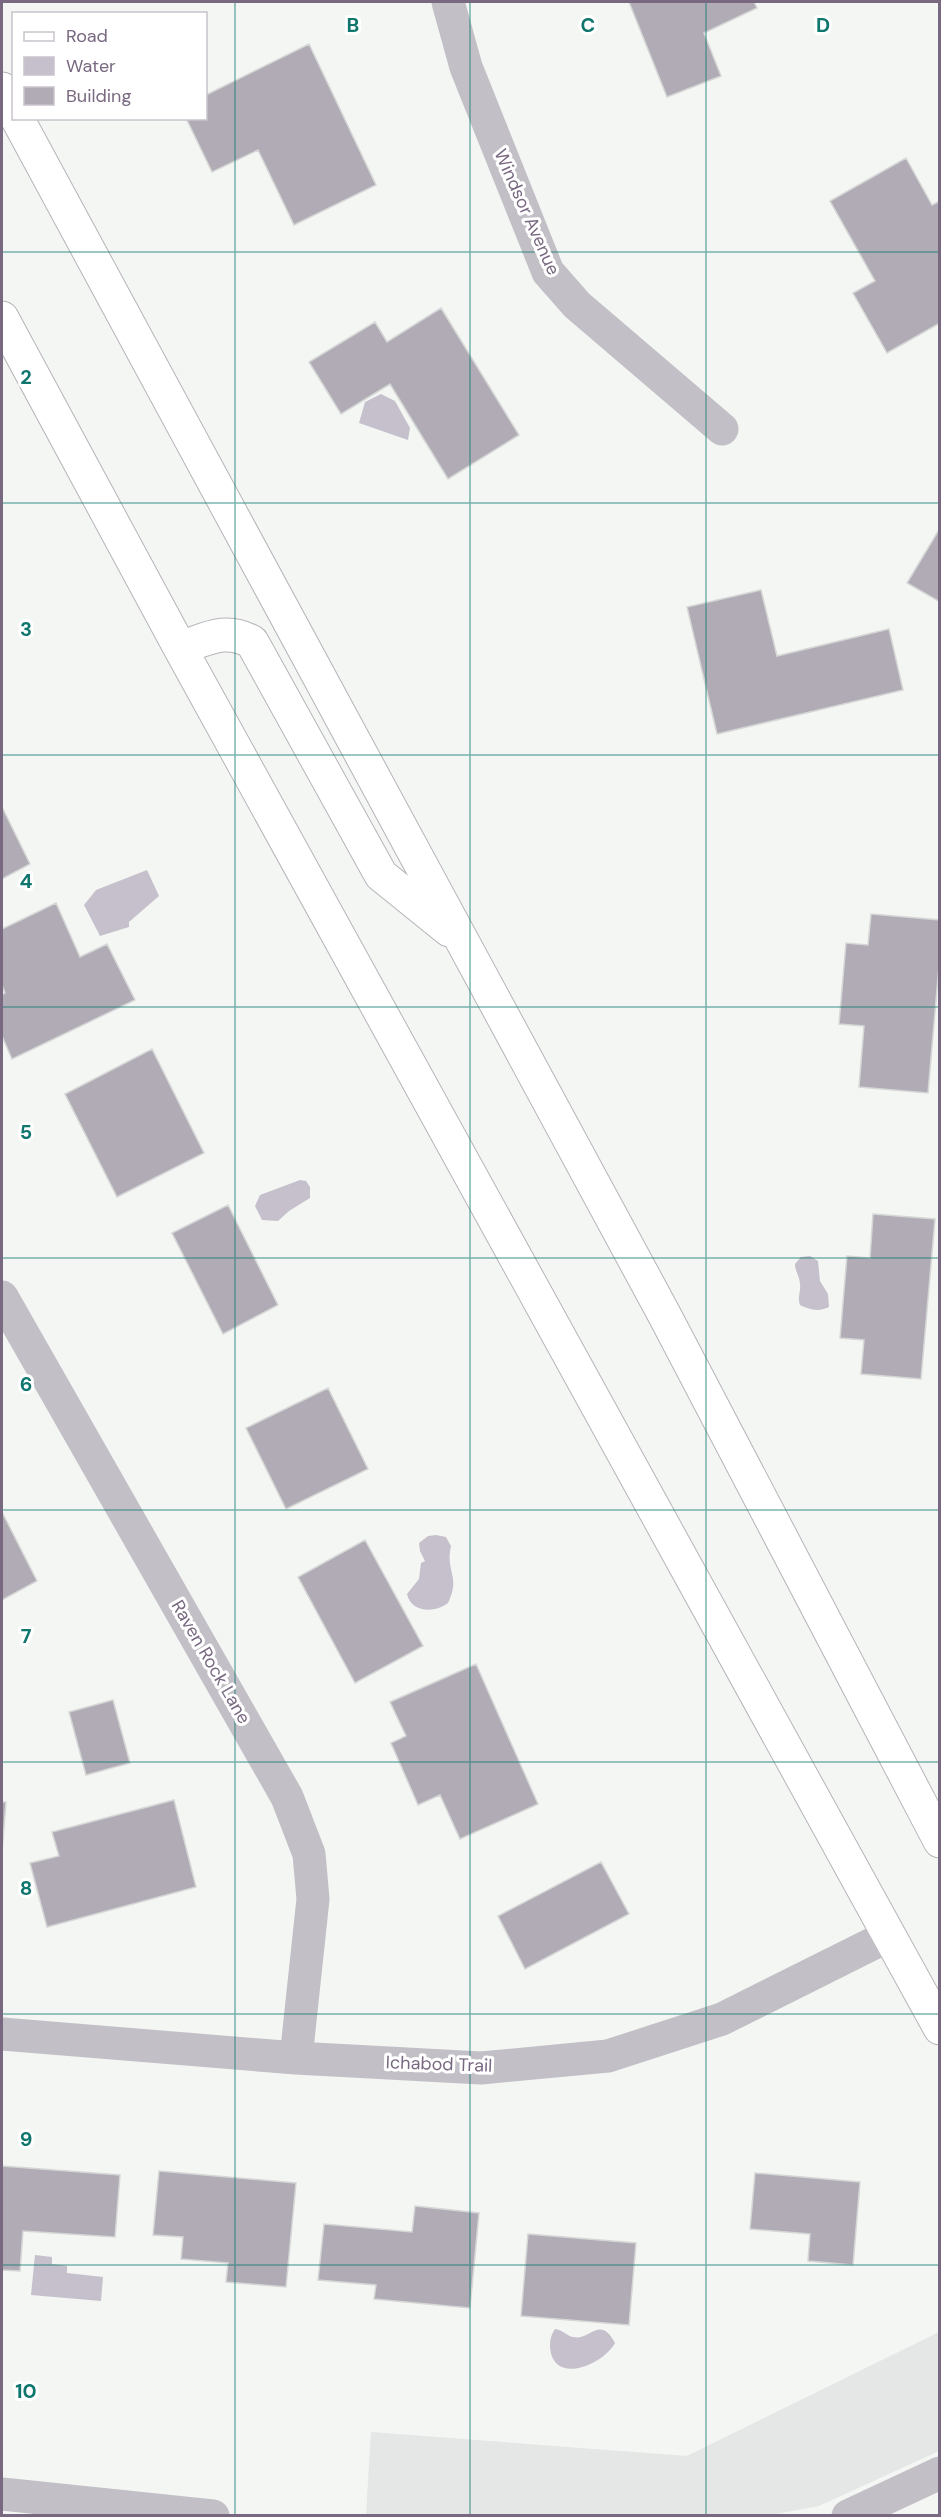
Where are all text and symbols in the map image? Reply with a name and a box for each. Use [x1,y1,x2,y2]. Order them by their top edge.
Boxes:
legend [12,12,207,120]
text: B [347,12,359,38]
text: C [581,12,595,38]
text: D [816,12,830,38]
text: Road [66,24,108,48]
text: Water [66,54,116,78]
text: Building [66,84,131,108]
street label: Windsor Avenue [488,145,566,279]
text: 2 [20,364,32,390]
text: 3 [20,616,32,642]
text: 4 [20,868,33,894]
text: 5 [20,1119,32,1145]
text: 6 [20,1371,32,1397]
street label: Raven Rock Lane [166,1596,256,1728]
text: 7 [21,1623,32,1649]
text: 8 [20,1875,32,1901]
street label: Ichabod Trail [385,2050,493,2078]
text: 9 [20,2126,32,2152]
text: 10 [15,2378,37,2404]

